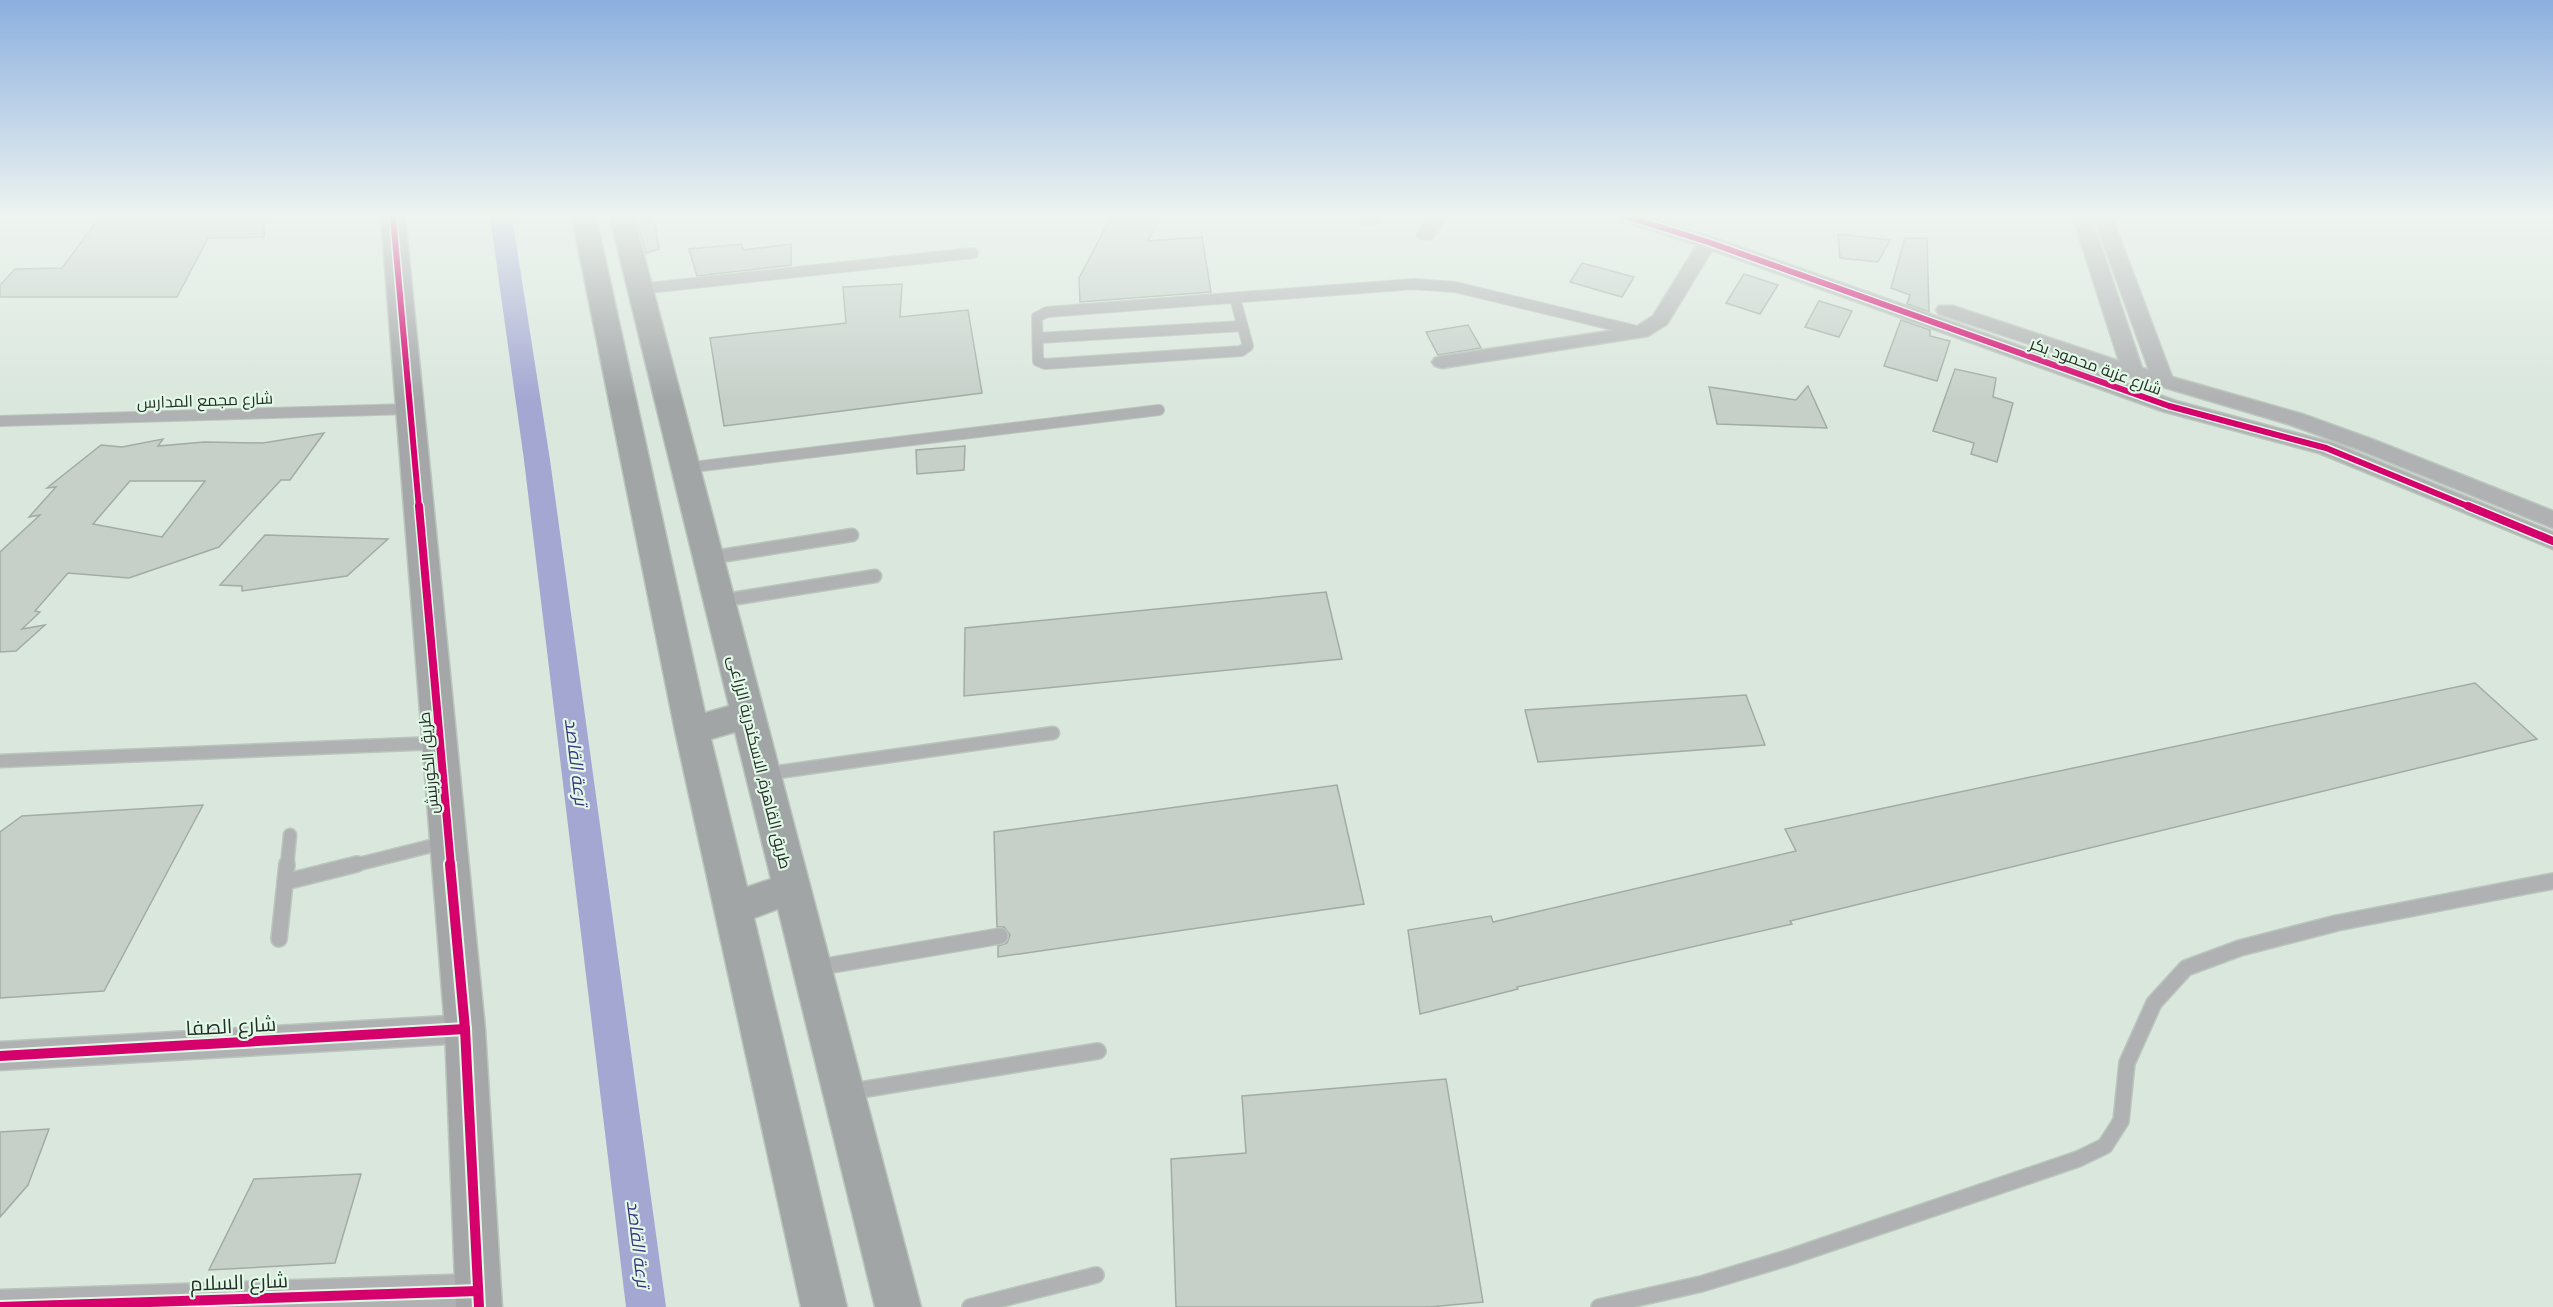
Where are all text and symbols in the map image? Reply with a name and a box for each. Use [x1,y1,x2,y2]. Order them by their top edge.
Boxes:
street label: شارع عزبة محمود بكر [2026,333,2165,401]
street label: شارع مجمع المدارس [137,388,274,414]
street label: طريق القاهرة, الاسكندرية الزراعى [723,653,796,871]
street label: طريق الكورنيش [414,711,443,815]
water label: ترعة القاصد [559,717,594,810]
street label: شارع الصفا [185,1011,277,1042]
water label: ترعة القاصد [621,1199,656,1292]
street label: شارع السلام [190,1267,289,1298]

